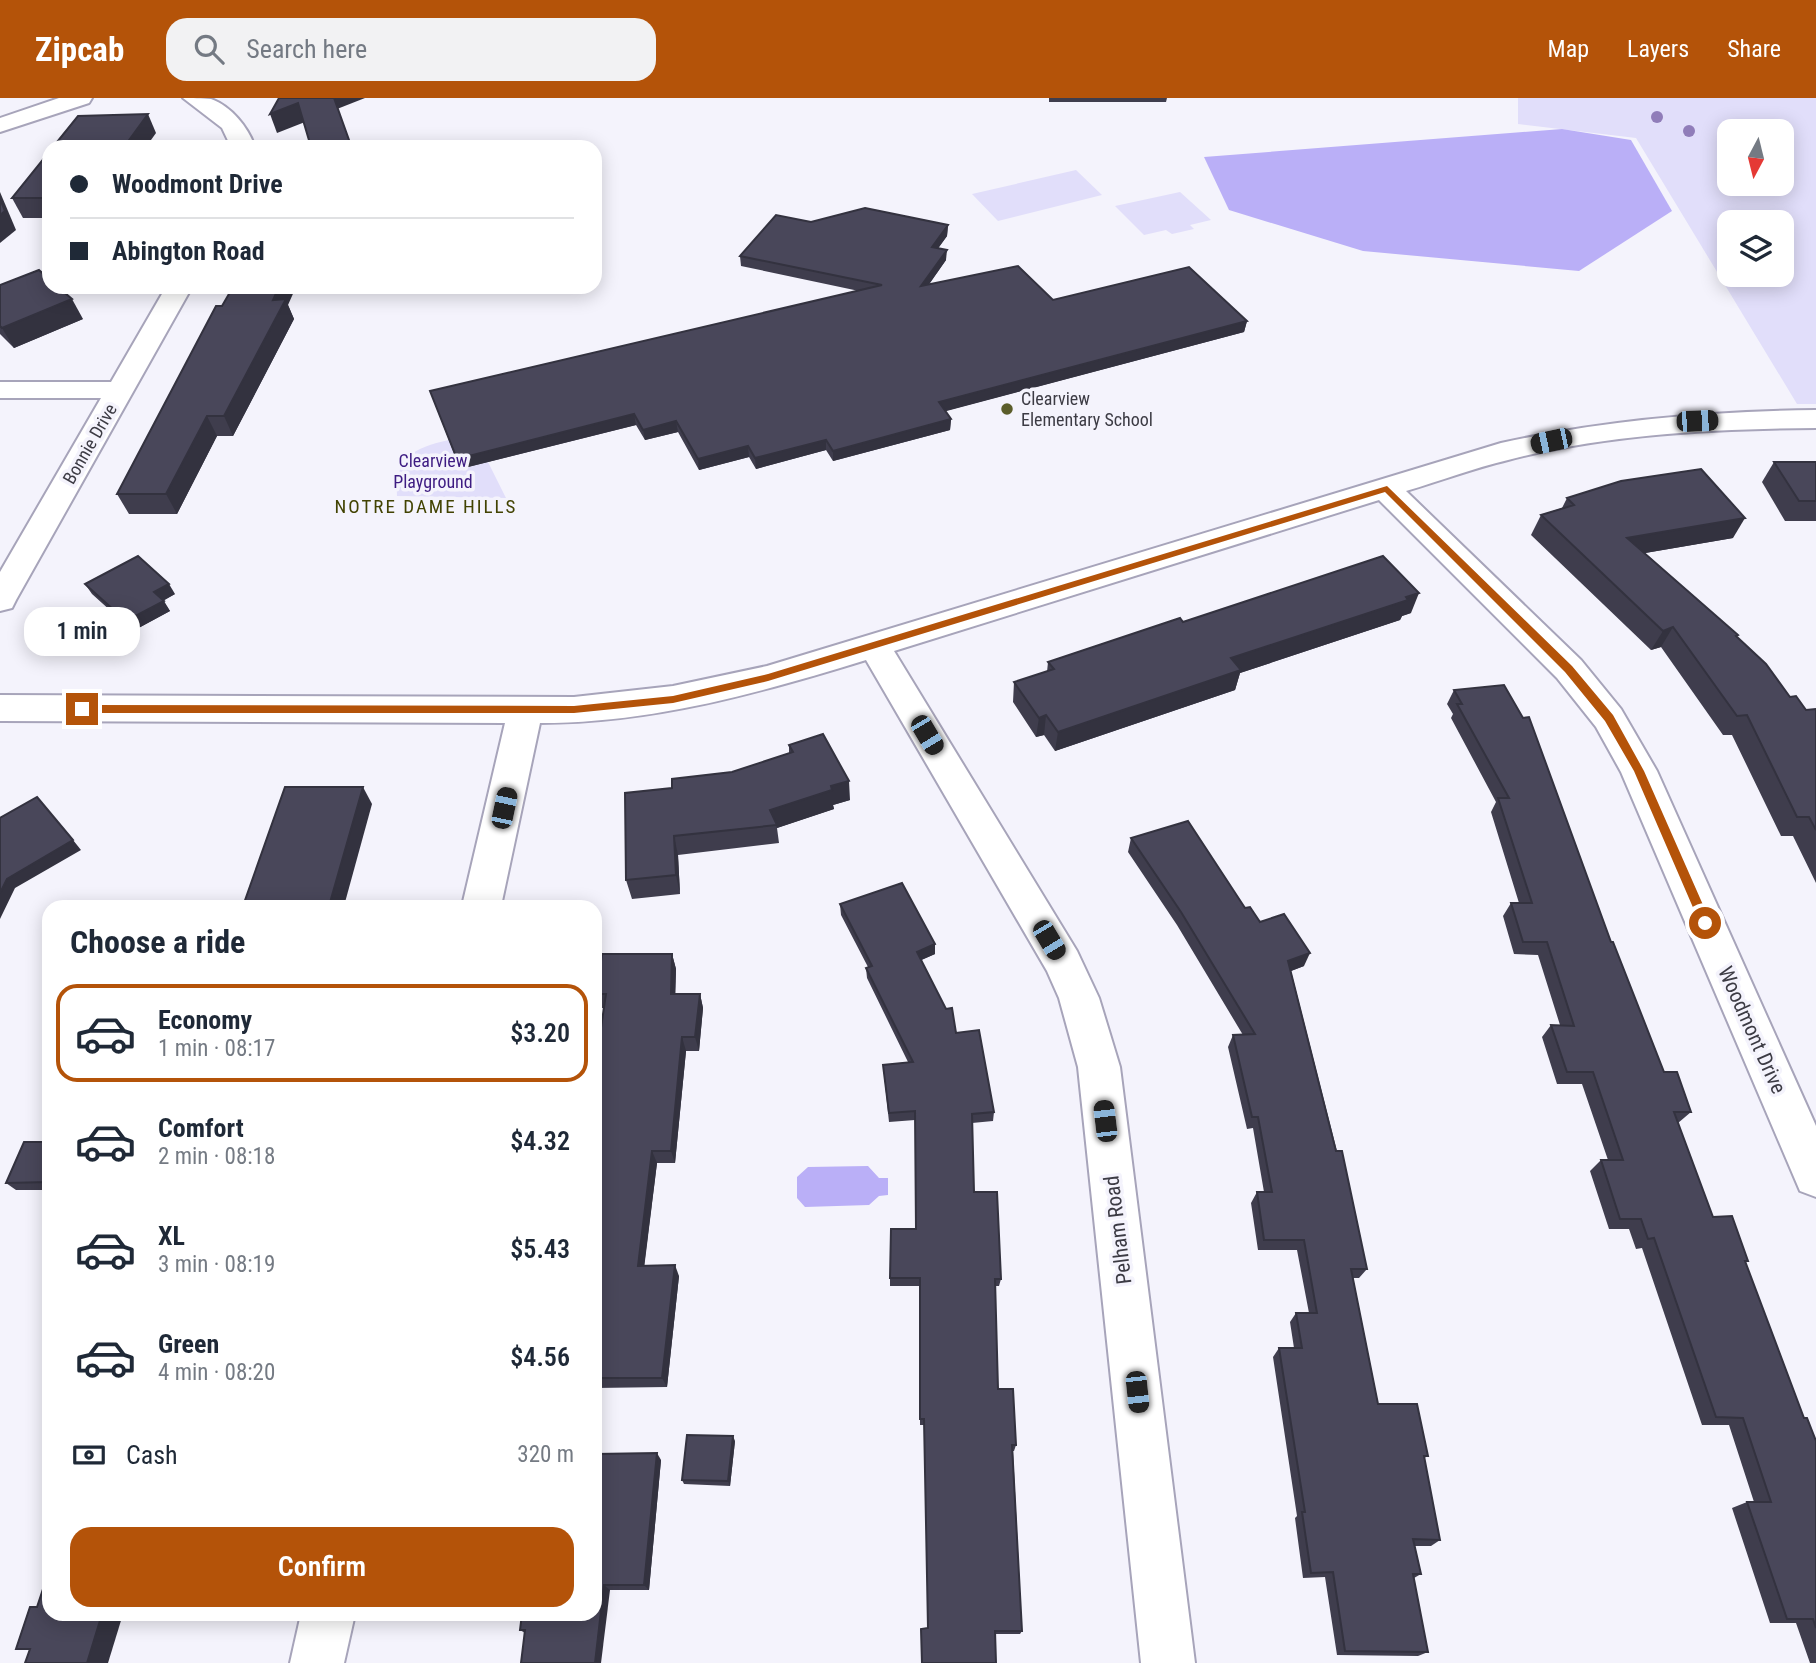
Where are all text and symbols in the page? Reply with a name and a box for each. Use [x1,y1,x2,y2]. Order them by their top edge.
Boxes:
search box [166,18,656,81]
text: Zipcab [35,30,124,69]
icon: search [190,30,228,68]
text: Search here [246,34,367,64]
text: Map [1548,35,1589,63]
text: Layers [1627,35,1689,63]
text: Share [1727,35,1781,63]
north arrow [1717,119,1794,196]
map controls [1717,119,1794,287]
text: Woodmont Drive [112,169,283,199]
button: layers [1717,210,1794,287]
text: Abington Road [112,236,265,266]
place label: Clearview Elementary School [1021,388,1153,430]
street label: Bonnie Drive [58,400,121,488]
marker: Clearview Elementary School [999,401,1015,417]
car [1676,410,1719,432]
car [1529,426,1574,456]
park label: Clearview Playground [393,450,473,492]
district label: NOTRE DAME HILLS [335,495,517,518]
callout: 1 min [24,608,140,656]
text: 1 min [57,618,107,645]
route end [66,693,98,725]
car [908,712,947,758]
car [490,785,519,831]
route start [1689,907,1721,939]
car [1030,917,1069,963]
text: Choose a ride [70,923,245,961]
street label: Woodmont Drive [1713,963,1791,1097]
icon: car [74,1002,137,1065]
text: Economy [158,1005,252,1035]
text: $3.20 [510,1018,570,1048]
text: 1 min · 08:17 [158,1035,275,1062]
car [1093,1099,1118,1143]
icon: car [74,1110,137,1173]
text: Comfort [158,1113,244,1143]
text: $4.32 [510,1126,570,1156]
text: 2 min · 08:18 [158,1143,275,1170]
street label: Pelham Road [1099,1174,1137,1286]
icon: car [74,1218,137,1281]
text: XL [158,1221,185,1251]
text: $5.43 [510,1234,570,1264]
text: 3 min · 08:19 [158,1251,275,1278]
icon: car [74,1326,137,1389]
text: Green [158,1329,219,1359]
text: $4.56 [510,1342,570,1372]
text: 4 min · 08:20 [158,1359,275,1386]
car [1125,1370,1150,1414]
icon: cash [70,1436,108,1474]
text: Cash [126,1440,178,1470]
text: 320 m [517,1441,574,1468]
button: Confirm [70,1527,574,1607]

